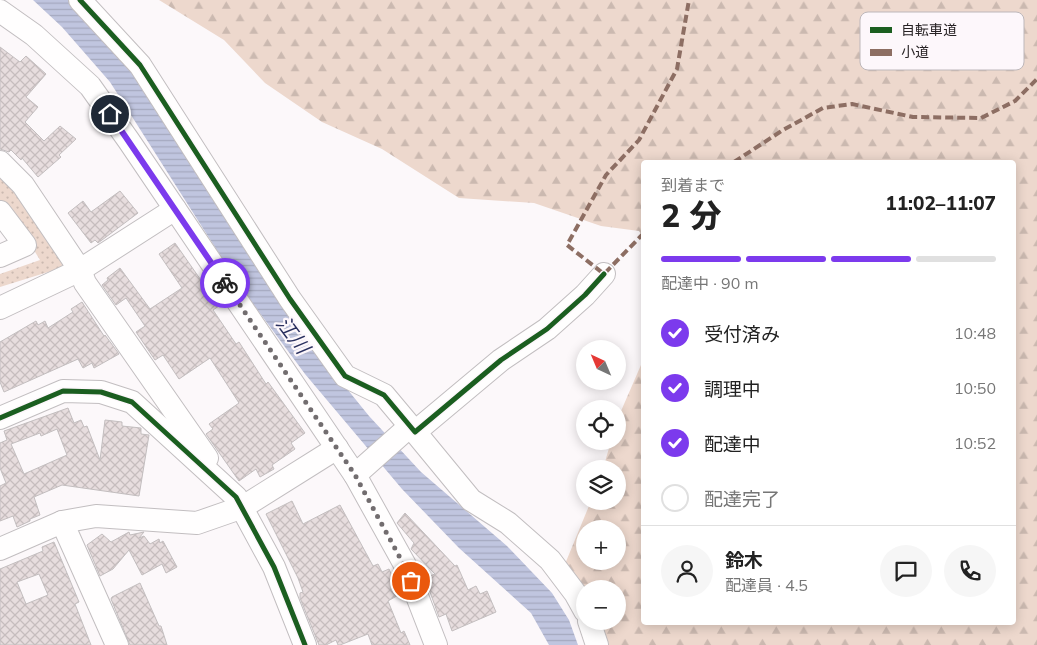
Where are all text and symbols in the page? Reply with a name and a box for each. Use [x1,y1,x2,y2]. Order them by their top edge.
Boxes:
legend [860,12,1024,70]
text: 自転車道 [901,21,957,39]
text: 小道 [901,43,929,61]
pin [89,93,131,135]
icon: home [96,100,124,128]
text: 到着まで [661,175,725,195]
text: 11:02–11:07 [885,191,996,215]
text: 2 分 [661,195,721,235]
courier [200,258,250,308]
icon: bike [211,269,239,297]
text: 配達中 · 90 m [661,273,758,293]
water label: 江川 [271,311,317,360]
icon: check [661,319,689,347]
text: 受付済み [704,322,780,346]
text: 10:48 [954,323,996,343]
north arrow [576,340,626,390]
map controls [576,340,626,630]
icon: check [661,374,689,402]
text: 調理中 [704,377,761,401]
text: 10:50 [954,378,996,398]
button: locate [576,400,626,450]
icon: check [661,429,689,457]
text: 配達中 [704,432,761,456]
text: 10:52 [954,433,996,453]
button: layers [576,460,626,510]
text: 配達完了 [704,487,780,511]
button: + [576,520,626,570]
button: person [661,545,713,597]
button: chat [880,545,932,597]
button: phone [944,545,996,597]
text: 鈴木 [725,548,763,572]
pin [390,560,432,602]
icon: bag [397,567,425,595]
text: 配達員 · 4.5 [725,575,808,595]
button: − [576,580,626,630]

